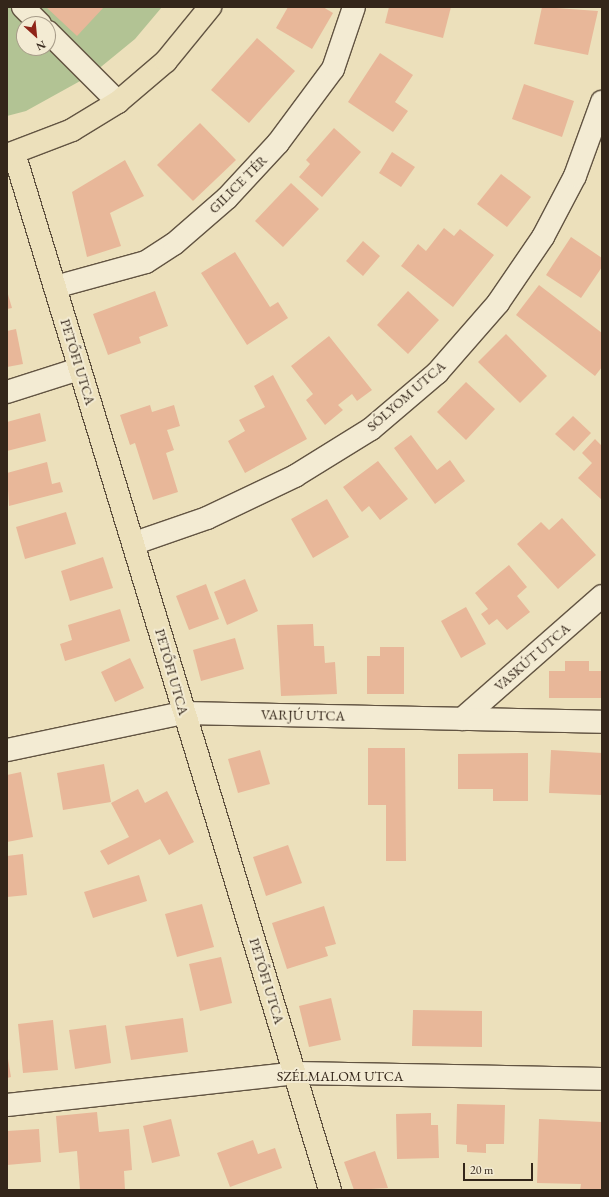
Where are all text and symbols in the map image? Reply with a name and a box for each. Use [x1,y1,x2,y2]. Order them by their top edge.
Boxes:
north arrow [16,16,56,56]
text: N [34,38,48,54]
street label: GILICE TÉR [205,151,271,217]
street label: PETŐFI UTCA [57,317,99,407]
street label: SÓLYOM UTCA [363,357,449,435]
street label: VASKÚT UTCA [491,620,573,694]
street label: PETŐFI UTCA [152,627,192,717]
street label: VARJÚ UTCA [261,706,345,724]
street label: PETŐFI UTCA [246,936,288,1026]
street label: SZÉLMALOM UTCA [277,1068,403,1084]
scale bar [465,1155,535,1181]
text: 20 m [470,1162,493,1178]

